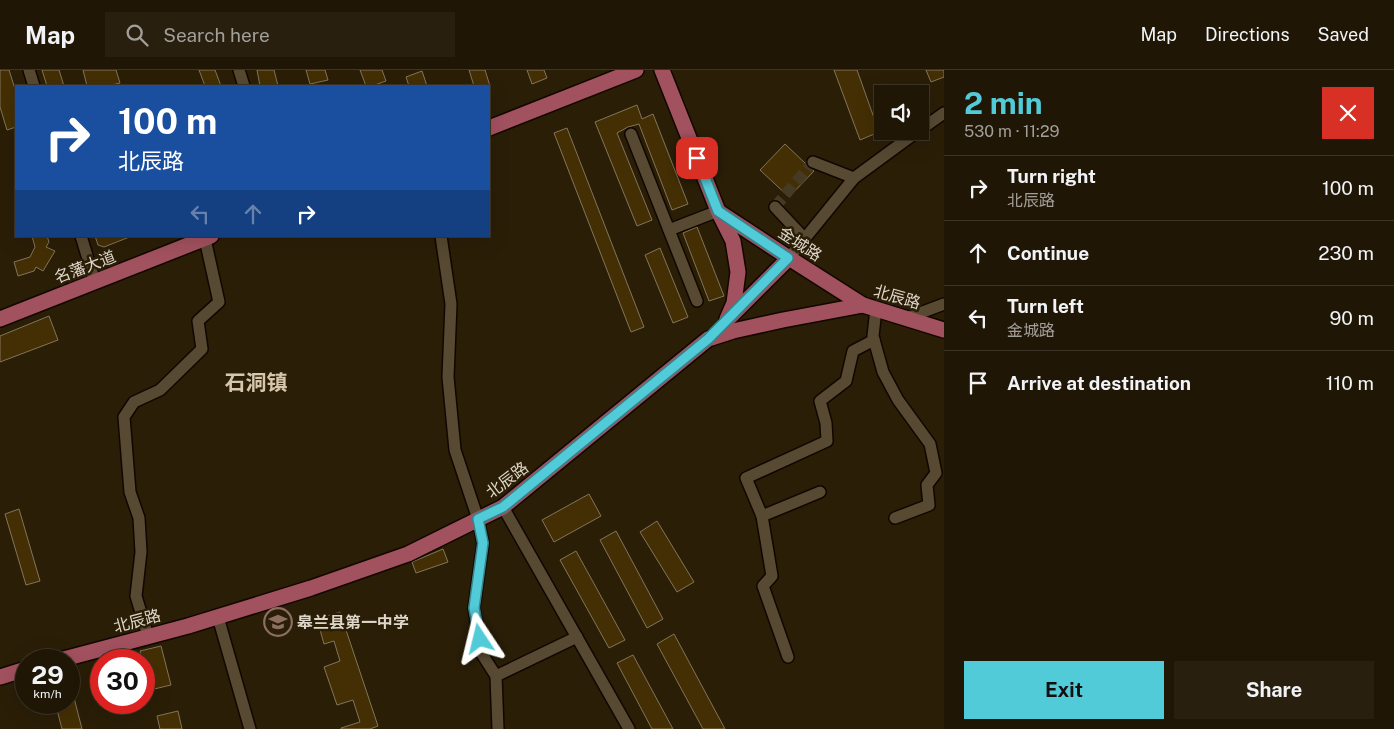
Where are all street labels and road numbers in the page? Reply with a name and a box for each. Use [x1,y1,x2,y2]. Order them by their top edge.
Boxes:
street label: 金城路 [775,223,825,265]
street label: 名藩大道 [52,247,118,287]
street label: 北辰路 [871,281,923,313]
street label: 北辰路 [482,458,532,502]
street label: 北辰路 [111,606,163,636]

